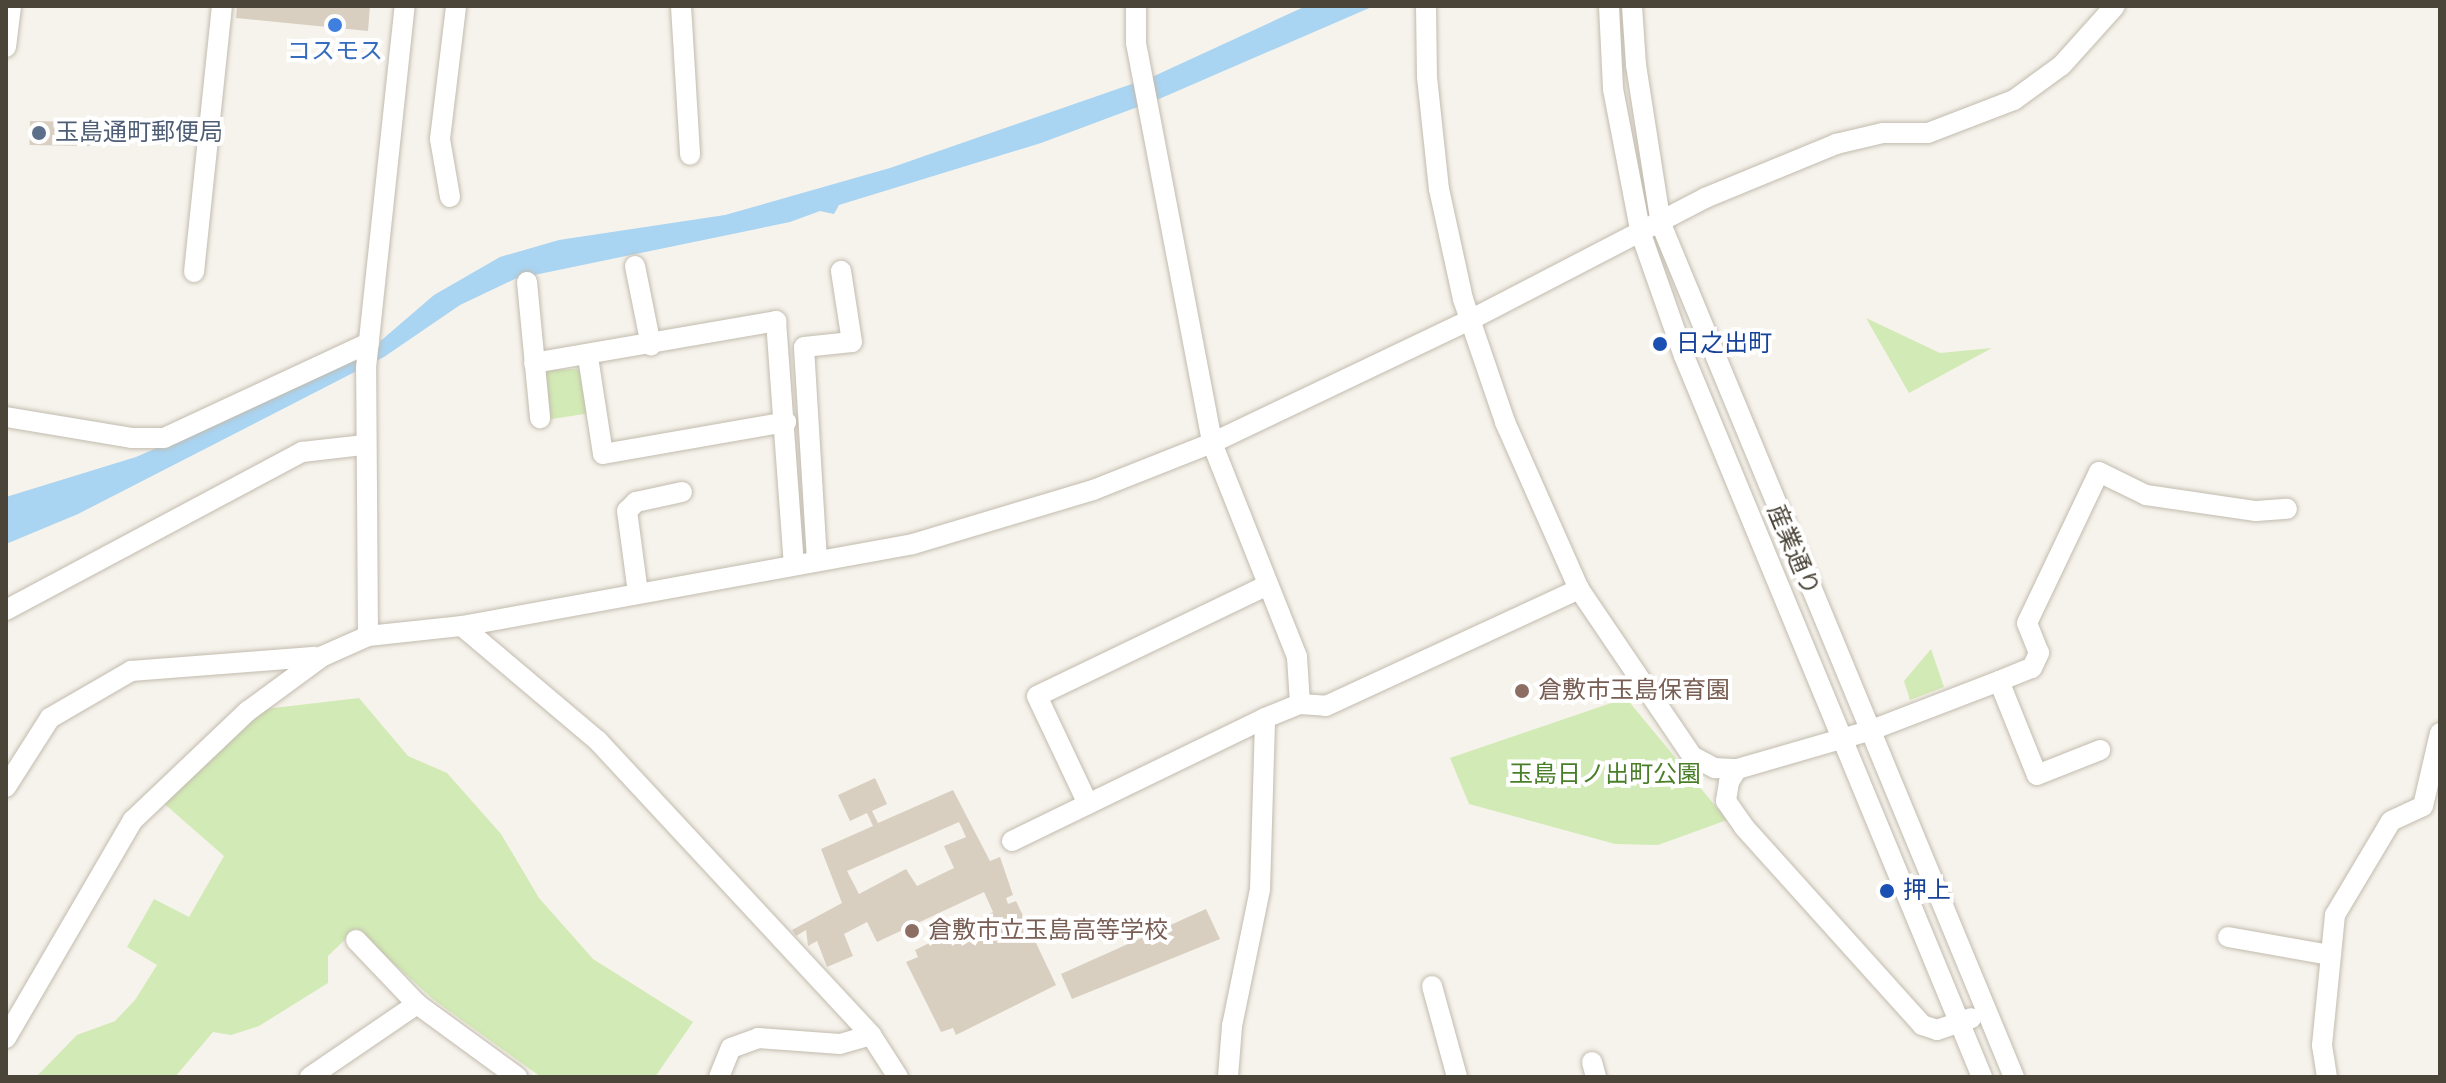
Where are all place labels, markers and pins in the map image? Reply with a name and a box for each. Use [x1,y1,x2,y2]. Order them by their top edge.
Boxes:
marker: コスモス [326,16,344,34]
place label: コスモス [287,38,383,66]
place label: 玉島通町郵便局 [55,119,223,147]
marker: 玉島通町郵便局 [30,124,48,142]
place label: 日之出町 [1676,330,1772,358]
marker: 日之出町 [1651,335,1669,353]
place label: 倉敷市玉島保育園 [1538,677,1730,705]
marker: 倉敷市玉島保育園 [1513,682,1531,700]
place label: 押上 [1903,877,1951,905]
marker: 押上 [1878,882,1896,900]
place label: 倉敷市立玉島高等学校 [928,917,1168,945]
marker: 倉敷市立玉島高等学校 [903,922,921,940]

